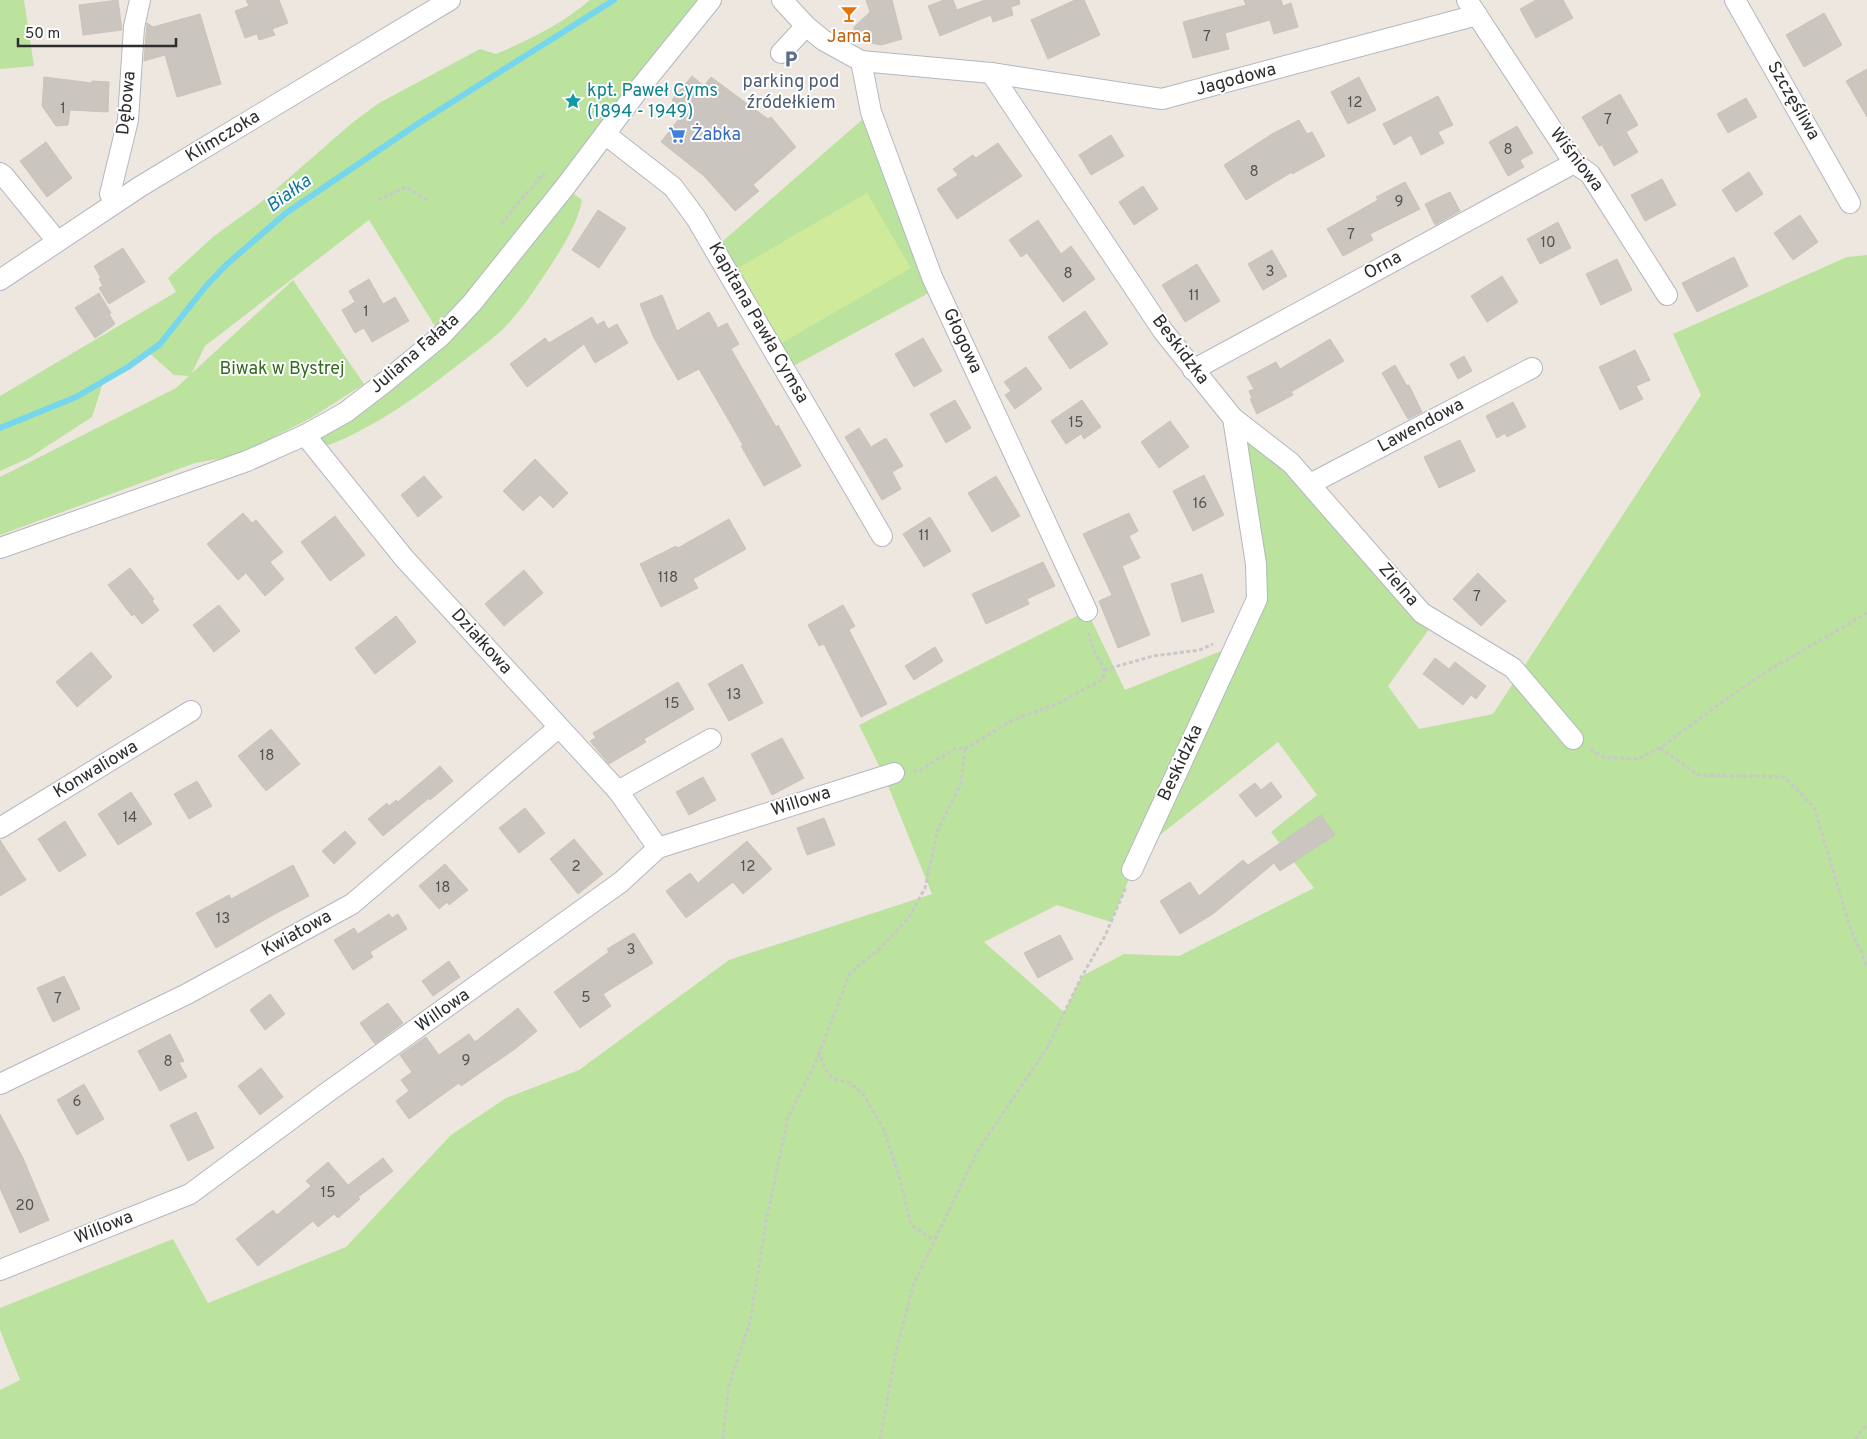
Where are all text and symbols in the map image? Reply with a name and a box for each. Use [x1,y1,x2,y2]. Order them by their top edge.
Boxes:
bar icon: Jama [839,4,859,24]
scale bar [18,15,175,47]
text: 50 m [25,25,60,44]
place label: Jama [827,26,871,49]
house number: 7 [1203,28,1211,47]
parking icon: parking pod źródełkiem [781,49,801,69]
street label: Jagodowa [1193,58,1279,102]
street label: Szczęśliwa [1761,58,1825,144]
street label: Dębowa [112,70,142,136]
place label: parking pod źródełkiem [743,71,839,115]
place label: kpt. Paweł Cyms (1894 - 1949) [587,80,718,124]
place icon: kpt. Paweł Cyms (1894 - 1949) [563,91,583,111]
house number: 12 [1348,94,1362,113]
house number: 1 [60,100,66,119]
street label: Klimczoka [181,106,265,168]
house number: 7 [1604,111,1612,130]
place label: Żabka [691,122,741,147]
street label: Wiśniowa [1544,123,1608,197]
supermarket icon: Żabka [667,125,687,145]
house number: 8 [1503,141,1513,160]
house number: 8 [1249,163,1259,182]
water label: Białka [262,169,316,218]
house number: 9 [1395,193,1403,212]
house number: 7 [1347,226,1355,245]
house number: 10 [1540,234,1556,253]
street label: Kapitana Pawła Cymsa [703,238,813,408]
street label: Orna [1360,246,1406,286]
house number: 3 [1265,263,1275,282]
house number: 8 [1063,265,1073,284]
house number: 11 [1188,287,1200,306]
house number: 1 [363,303,369,322]
street label: Głogowa [937,305,987,377]
street label: Juliana Fałata [366,309,464,399]
street label: Beskidzka [1146,310,1214,390]
park label: Biwak w Bystrej [219,358,345,381]
street label: Lawendowa [1374,394,1468,458]
house number: 15 [1069,414,1083,433]
house number: 16 [1193,495,1207,514]
house number: 11 [918,527,930,546]
street label: Zielna [1373,558,1423,612]
house number: 118 [658,569,678,588]
house number: 7 [1473,588,1481,607]
street label: Działkowa [445,604,517,680]
house number: 13 [727,686,741,705]
house number: 15 [665,695,679,714]
street label: Beskidzka [1153,721,1209,805]
street label: Konwaliowa [49,736,143,804]
house number: 18 [260,747,274,766]
street label: Willowa [768,782,834,822]
house number: 14 [123,809,137,828]
house number: 2 [571,858,581,877]
house number: 12 [741,858,755,877]
house number: 18 [436,879,450,898]
street label: Kwiatowa [258,905,336,963]
house number: 13 [216,910,230,929]
house number: 3 [626,941,636,960]
street label: Willowa [411,984,475,1038]
house number: 5 [581,989,591,1008]
house number: 7 [54,990,62,1009]
house number: 9 [462,1052,470,1071]
house number: 8 [163,1053,173,1072]
house number: 6 [73,1093,82,1112]
house number: 15 [321,1184,335,1203]
house number: 20 [16,1197,34,1216]
street label: Willowa [71,1206,137,1250]

